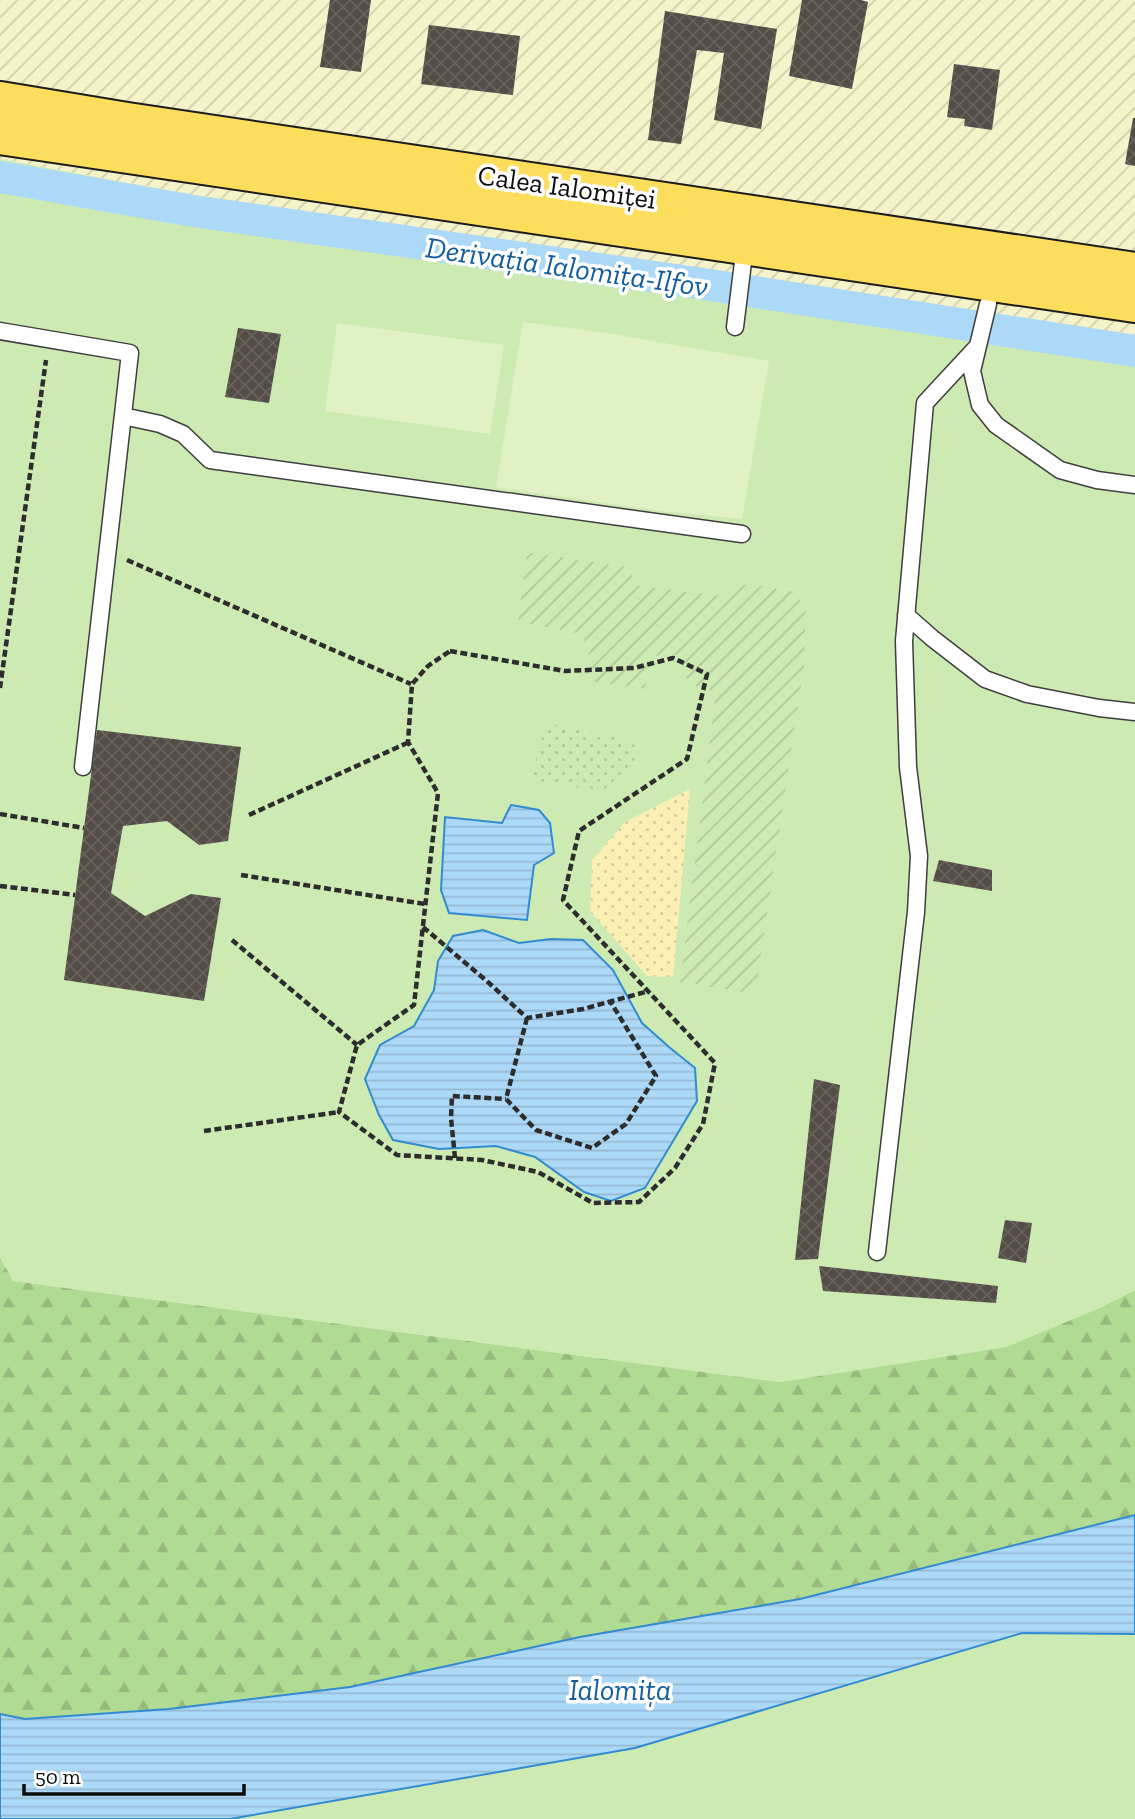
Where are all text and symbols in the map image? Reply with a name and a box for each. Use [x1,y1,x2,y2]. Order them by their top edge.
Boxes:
street label: Calea Ialomiței [476,158,658,216]
water label: Derivația Ialomița-Ilfov [423,229,711,305]
water label: Ialomița [569,1672,671,1708]
scale bar [24,1752,245,1796]
text: 50 m [35,1764,81,1789]

